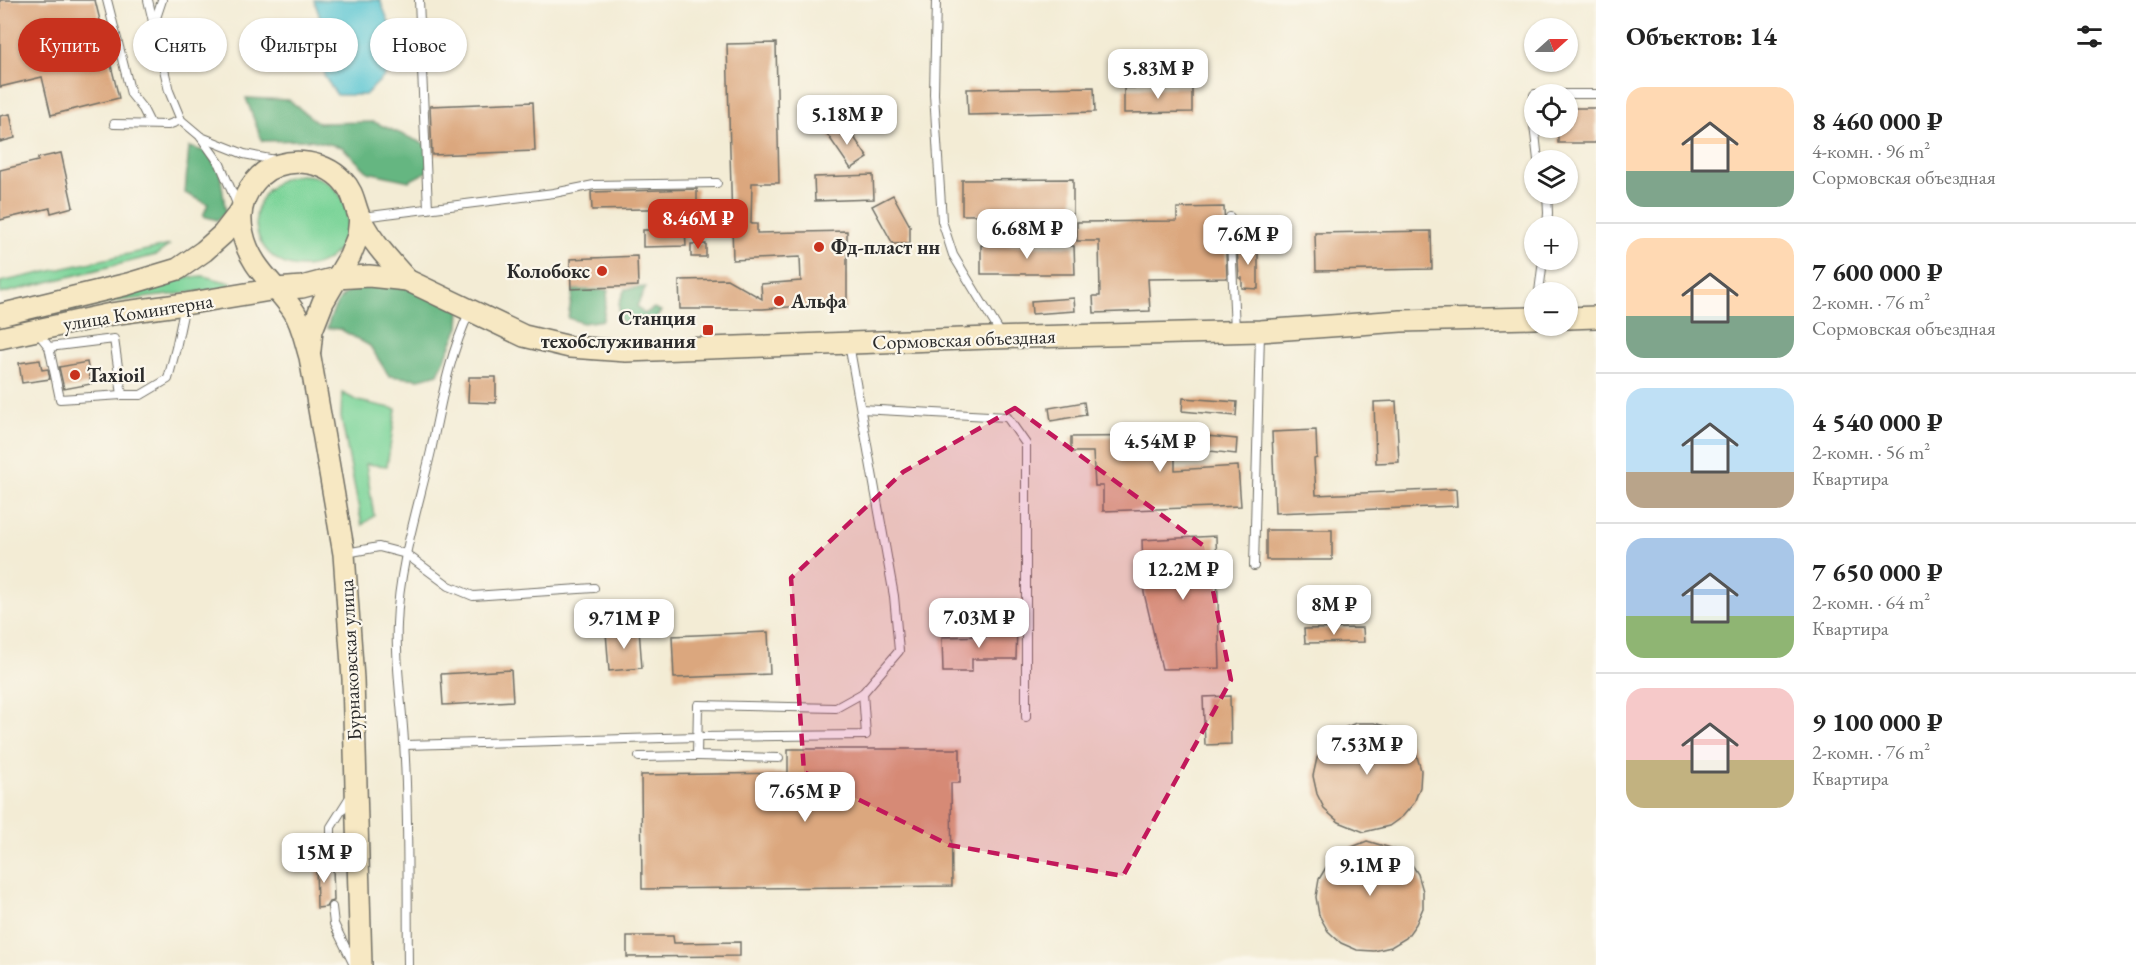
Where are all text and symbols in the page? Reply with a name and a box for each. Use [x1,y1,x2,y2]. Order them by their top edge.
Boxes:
chip: Купить [18,18,121,72]
chip: Снять [133,18,227,72]
chip: Фильтры [239,18,358,72]
chip: Новое [370,18,467,72]
north arrow [1524,18,1578,72]
map controls [1524,18,1578,336]
text: Объектов: 14 [1626,19,1777,53]
icon: filters [2073,20,2106,53]
pin: 5.83M ₽ [1103,49,1213,100]
text: 5.83M ₽ [1122,55,1194,81]
button: locate [1524,84,1578,138]
pin: 5.18M ₽ [792,95,902,146]
text: 5.18M ₽ [811,101,883,127]
text: 8 460 000 ₽ [1812,104,1943,138]
icon: home [1674,111,1746,183]
text: 4-комн. · 96 m² [1812,138,1930,164]
button: layers [1524,150,1578,204]
text: Сормовская объездная [1812,164,1996,190]
pin: 8.46M ₽ [643,199,753,250]
text: 8.46M ₽ [662,205,734,231]
pin: 6.68M ₽ [972,209,1082,260]
text: 6.68M ₽ [991,215,1063,241]
pin: 7.6M ₽ [1199,215,1297,266]
button: + [1524,216,1578,270]
text: 7.6M ₽ [1217,221,1279,247]
place label: Фд-пласт нн [831,234,940,260]
marker: Фд-пласт нн [812,240,826,254]
text: 7 600 000 ₽ [1812,255,1943,289]
place label: Колобокс [507,258,590,284]
icon: home [1674,262,1746,334]
marker: Колобокс [595,264,609,278]
button: − [1524,282,1578,336]
street label: улица Коминтерна [61,287,215,337]
place label: Альфа [790,288,847,314]
text: 2-комн. · 76 m² [1812,289,1930,315]
marker: Альфа [772,294,786,308]
place label: Станция техобслуживания [541,305,696,354]
text: Сормовская объездная [1812,315,1996,341]
marker: Станция техобслуживания [701,323,715,337]
street label: Сормовская объездная [872,323,1056,355]
place label: Taxioil [87,362,146,388]
marker: Taxioil [68,368,82,382]
text: 4 540 000 ₽ [1812,405,1943,439]
icon: home [1674,412,1746,484]
pin: 4.54M ₽ [1105,422,1215,473]
text: 4.54M ₽ [1124,428,1196,454]
text: 2-комн. · 56 m² [1812,439,1930,465]
text: Квартира [1812,465,1889,491]
pin: 12.2M ₽ [1128,550,1238,601]
text: 7 650 000 ₽ [1812,555,1943,589]
text: 12.2M ₽ [1147,556,1219,582]
icon: home [1674,562,1746,634]
street label: Бурнаковская улица [333,579,367,741]
pin: 8M ₽ [1298,585,1370,636]
text: 2-комн. · 64 m² [1812,589,1930,615]
text: 8M ₽ [1311,591,1357,617]
pin: 7.03M ₽ [924,598,1034,649]
pin: 9.71M ₽ [569,599,679,650]
text: 7.03M ₽ [943,604,1015,630]
text: 9.71M ₽ [588,605,660,631]
text: Квартира [1812,615,1889,641]
text: 9 100 000 ₽ [1812,705,1943,739]
icon: home [1674,712,1746,784]
pin: 7.53M ₽ [1312,725,1422,776]
text: 7.53M ₽ [1331,731,1403,757]
text: 2-комн. · 76 m² [1812,739,1930,765]
text: Квартира [1812,765,1889,791]
pin: 7.65M ₽ [750,772,860,823]
text: 7.65M ₽ [769,778,841,804]
pin: 15M ₽ [282,833,366,884]
text: 15M ₽ [296,839,352,865]
pin: 9.1M ₽ [1321,846,1419,897]
text: 9.1M ₽ [1339,852,1401,878]

